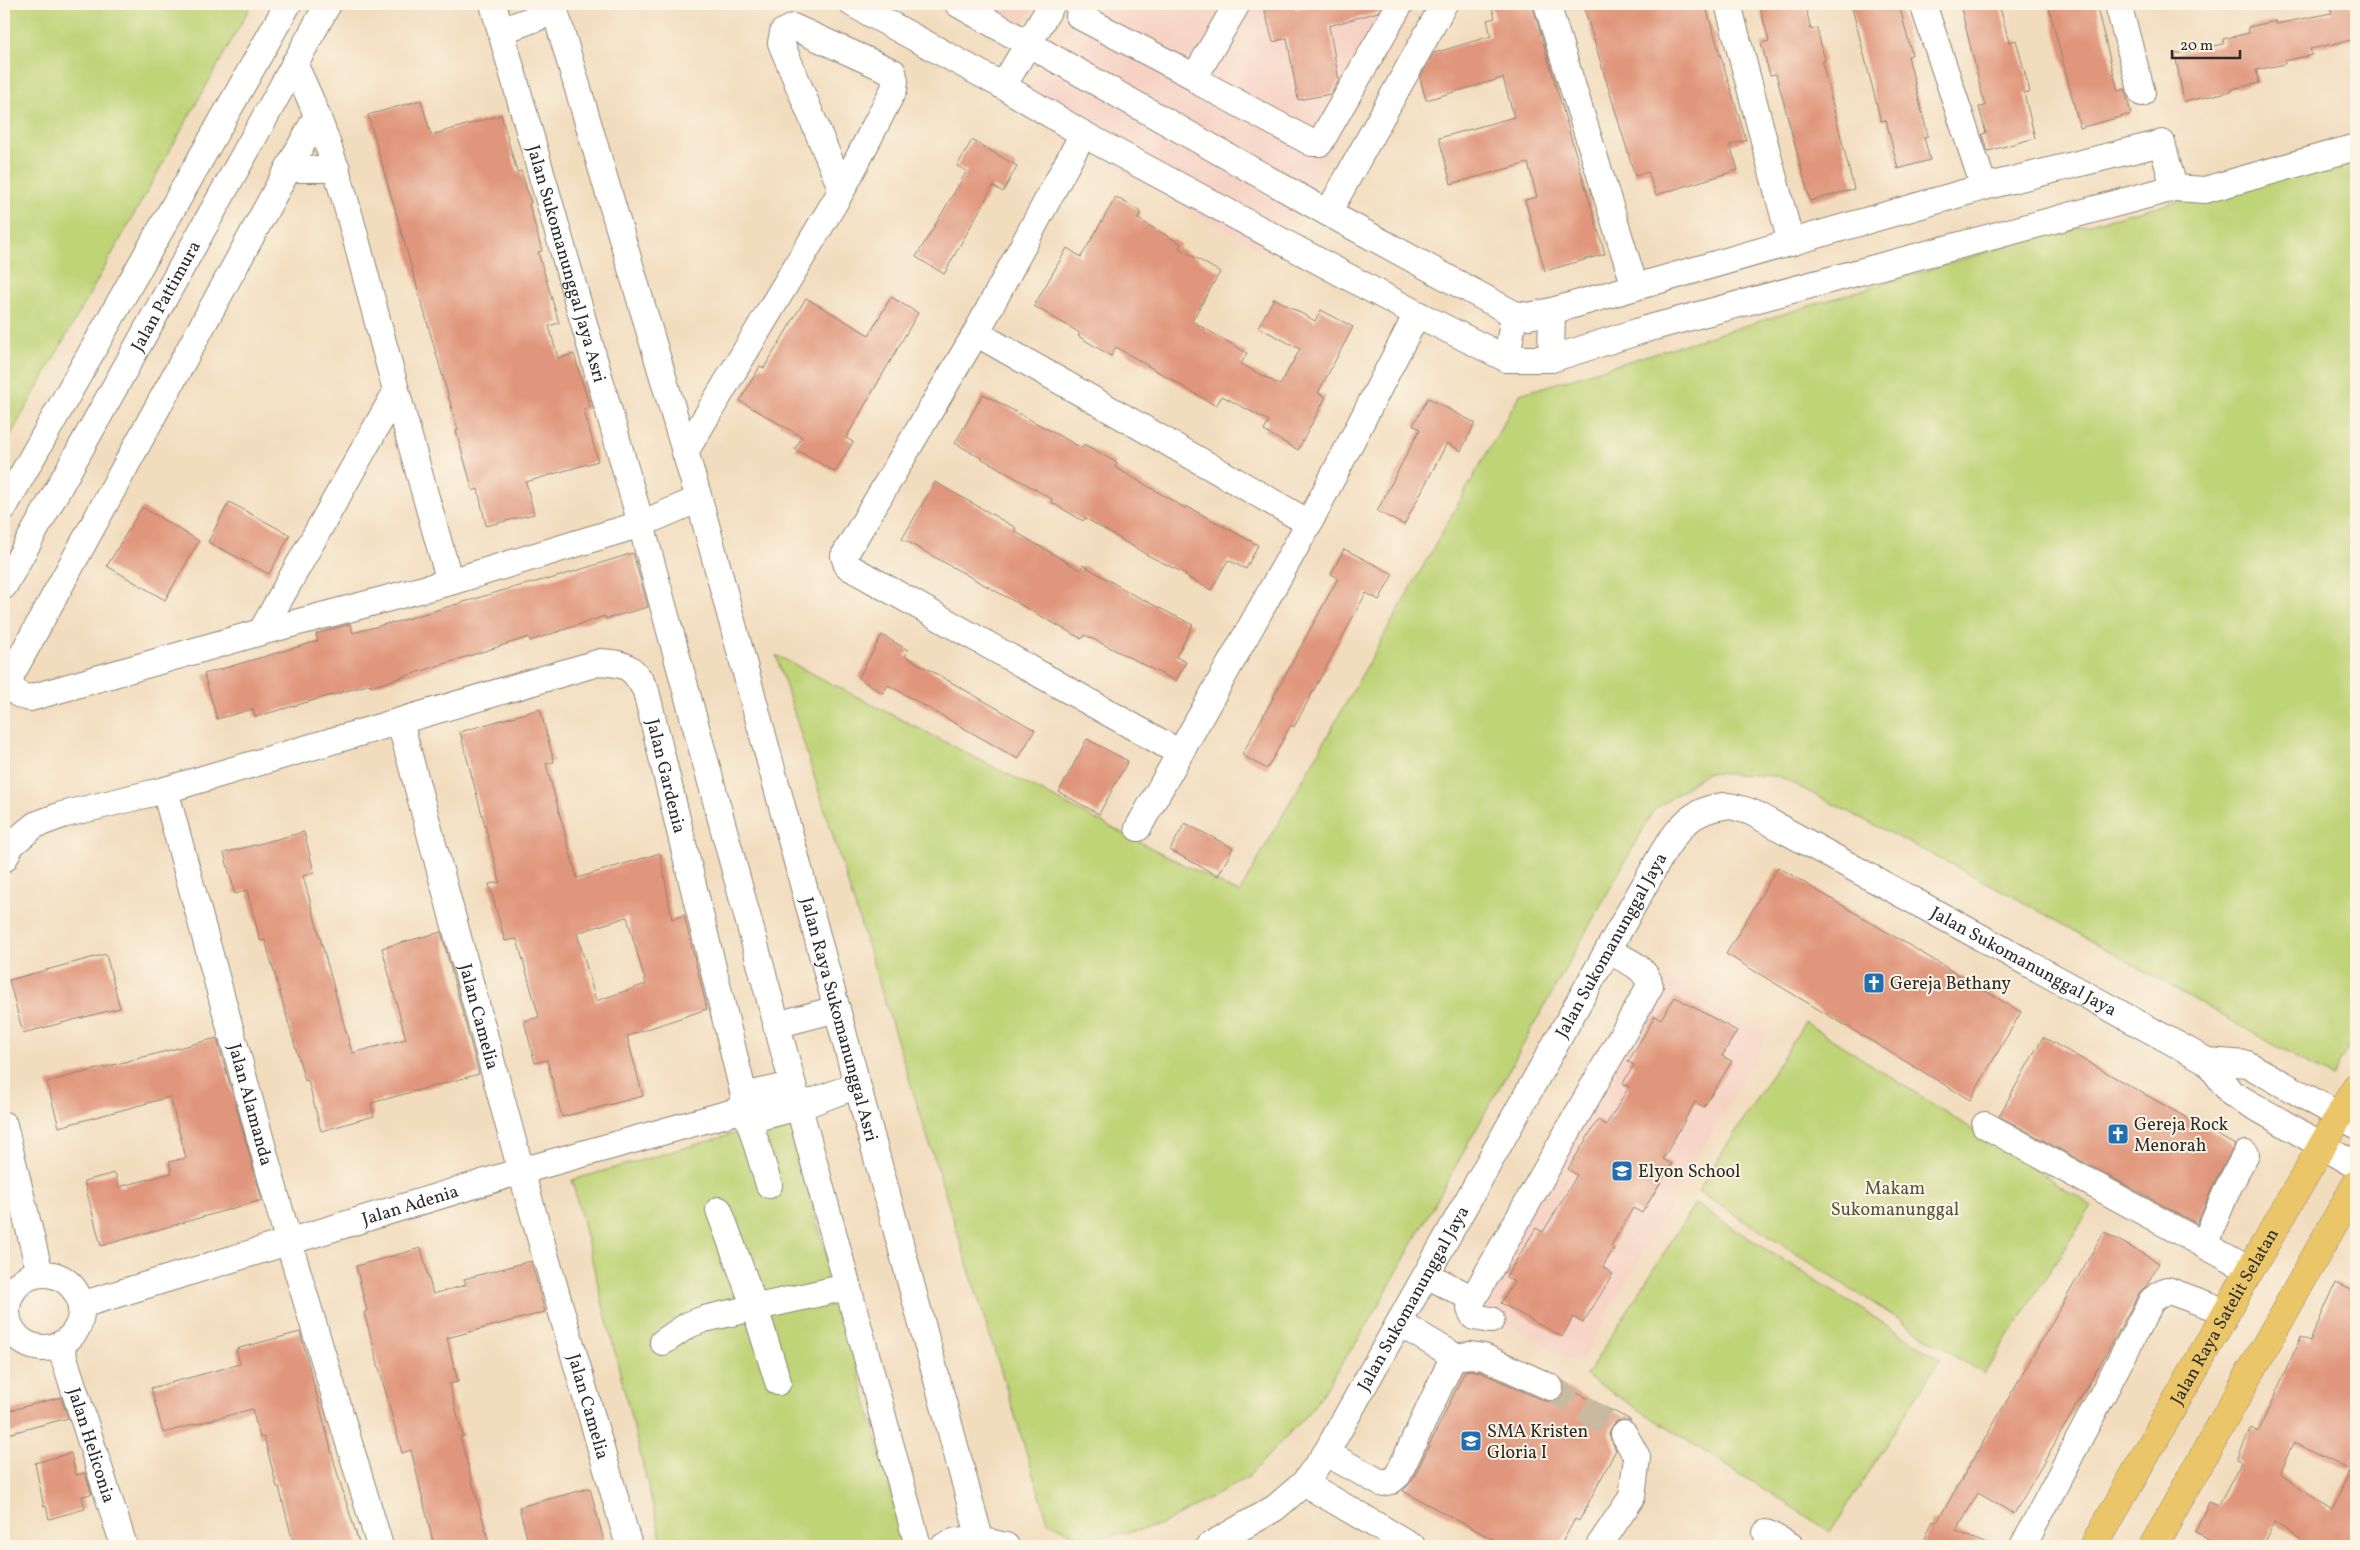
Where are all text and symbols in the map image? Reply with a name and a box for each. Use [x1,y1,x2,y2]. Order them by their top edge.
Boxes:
scale bar [2172,28,2240,60]
text: 20 m [2180,36,2213,57]
street label: Jalan Sukomanunggal Jaya Asri [520,142,611,386]
street label: Jalan Pattimura [126,237,208,357]
street label: Jalan Gardenia [639,716,691,836]
street label: Jalan Sukomanunggal Jaya [1550,849,1674,1043]
street label: Jalan Raya Sukomanunggal Asri [793,895,883,1145]
street label: Jalan Sukomanunggal Jaya [1925,901,2121,1023]
street label: Jalan Camelia [452,961,504,1073]
church icon: Gereja Bethany [1862,971,1886,995]
place label: Gereja Bethany [1890,972,2011,997]
street label: Jalan Alamanda [221,1041,278,1169]
place label: Gereja Rock Menorah [2134,1113,2229,1159]
church icon: Gereja Rock Menorah [2106,1122,2130,1146]
school or university icon: Elyon School [1610,1159,1634,1183]
place label: Elyon School [1638,1160,1740,1185]
park label: Makam Sukomanunggal [1831,1177,1959,1223]
street label: Jalan Adenia [359,1180,462,1233]
street label: Jalan Sukomanunggal Jaya [1352,1202,1476,1396]
street label: Jalan Raya Satelit Selatan [2165,1224,2286,1410]
street label: Jalan Camelia [560,1351,614,1463]
street label: Jalan Heliconia [60,1385,120,1506]
place label: SMA Kristen Gloria I [1487,1420,1589,1466]
school or university icon: SMA Kristen Gloria I [1459,1429,1483,1453]

